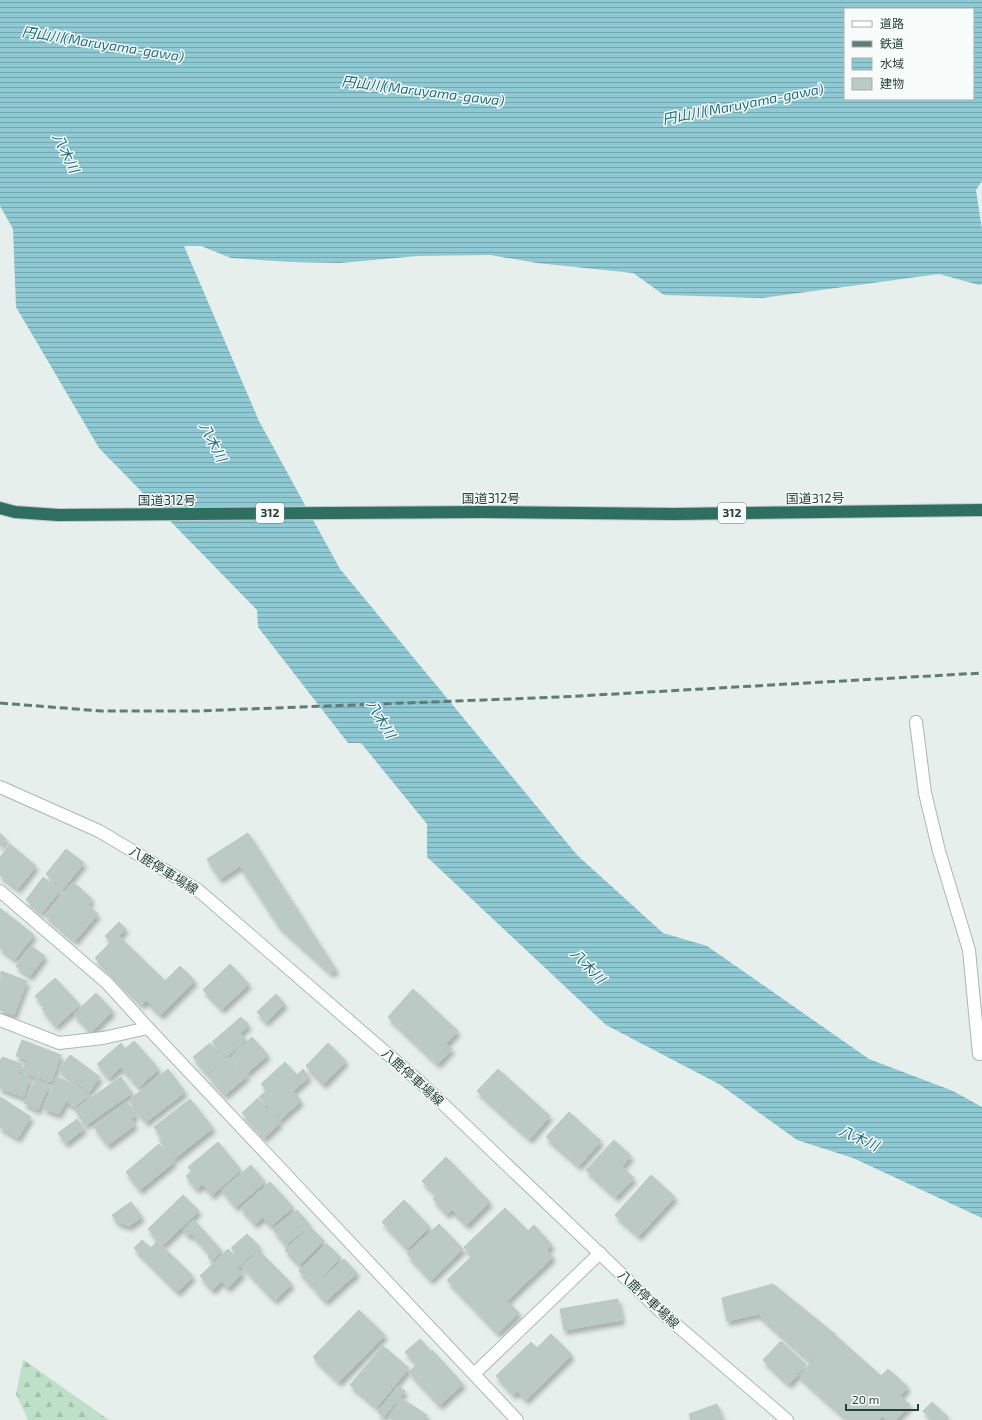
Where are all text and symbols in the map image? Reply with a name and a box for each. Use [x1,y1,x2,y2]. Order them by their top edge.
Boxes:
legend [844,8,974,100]
text: 道路 [880,16,904,30]
water label: 円山川(Maruyama-gawa) [21,22,185,65]
text: 鉄道 [880,36,904,50]
text: 水域 [880,56,904,70]
water label: 円山川(Maruyama-gawa) [341,72,505,109]
text: 建物 [880,76,904,90]
water label: 円山川(Maruyama-gawa) [661,80,825,127]
water label: 八木川 [50,130,84,177]
water label: 八木川 [196,419,231,466]
street label: 国道312号 [786,489,844,507]
street label: 国道312号 [462,490,520,506]
street label: 国道312号 [138,492,196,508]
road number: 312 [256,503,284,523]
road number: 312 [718,503,746,523]
water label: 八木川 [363,696,401,743]
street label: 八鹿停車場線 [127,843,201,897]
water label: 八木川 [568,945,610,988]
street label: 八鹿停車場線 [379,1045,447,1109]
water label: 八木川 [837,1121,884,1155]
street label: 八鹿停車場線 [615,1267,683,1331]
scale bar [846,1386,918,1412]
text: 20 m [852,1392,879,1406]

